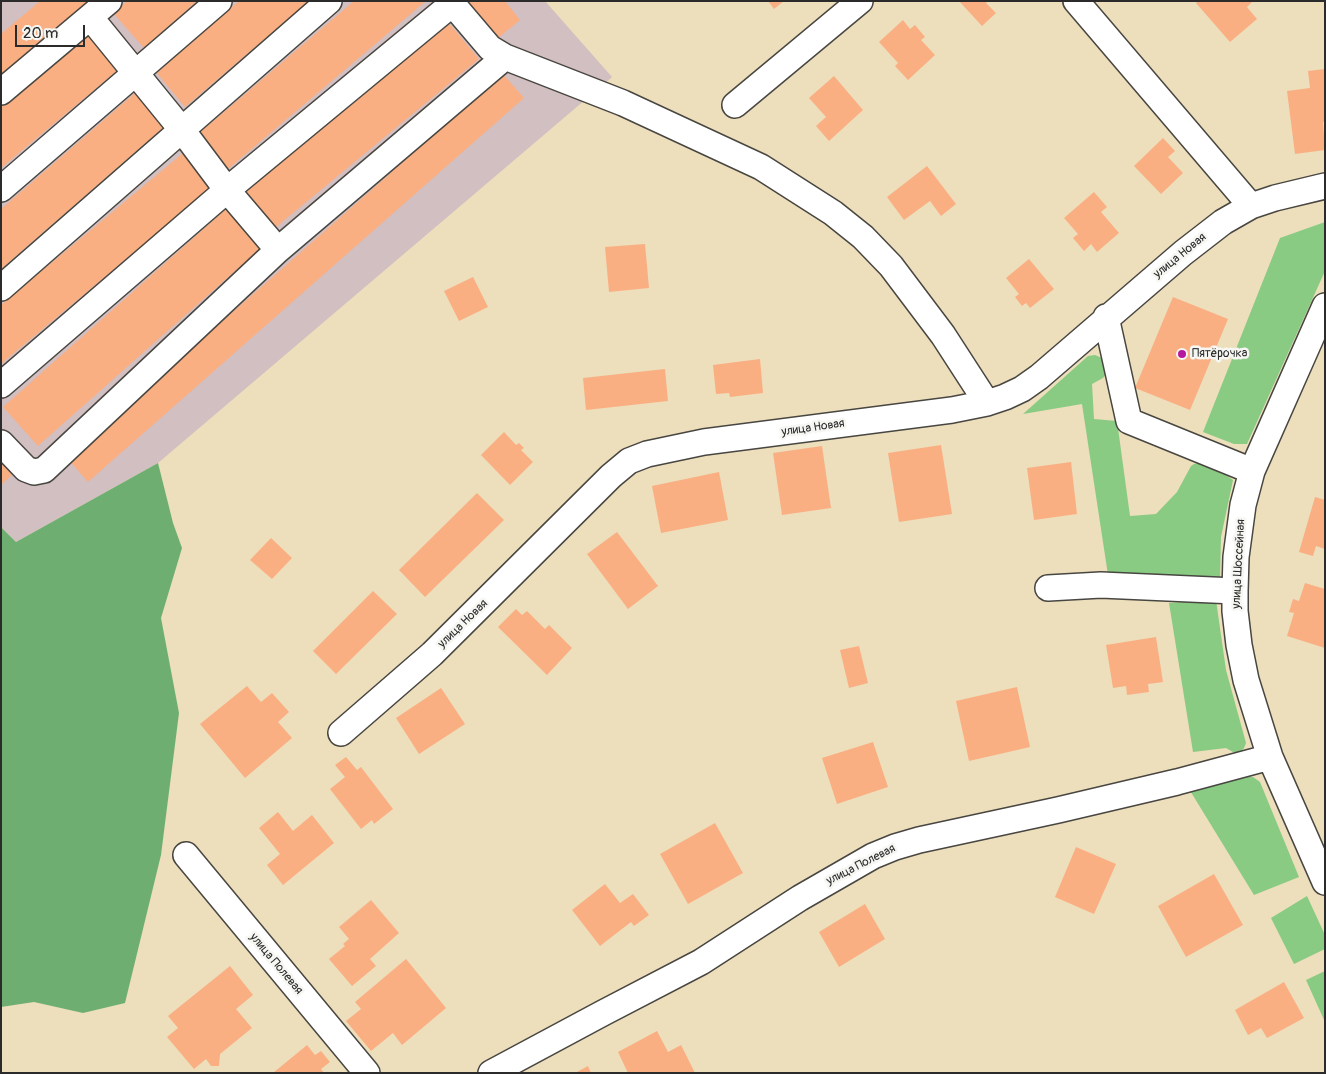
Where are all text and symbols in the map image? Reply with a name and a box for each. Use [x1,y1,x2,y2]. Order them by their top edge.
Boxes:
scale bar [18,15,88,47]
text: 20 m [23,24,58,43]
street label: улица Новая [1151,230,1209,282]
place label: Пятёрочка [1192,347,1247,361]
marker: Пятёрочка [1176,348,1188,360]
street label: улица Новая [780,416,846,440]
street label: улица Шоссейная [1229,519,1249,609]
street label: улица Новая [435,597,491,651]
street label: улица Полевая [824,841,898,889]
street label: улица Полевая [246,930,306,998]

